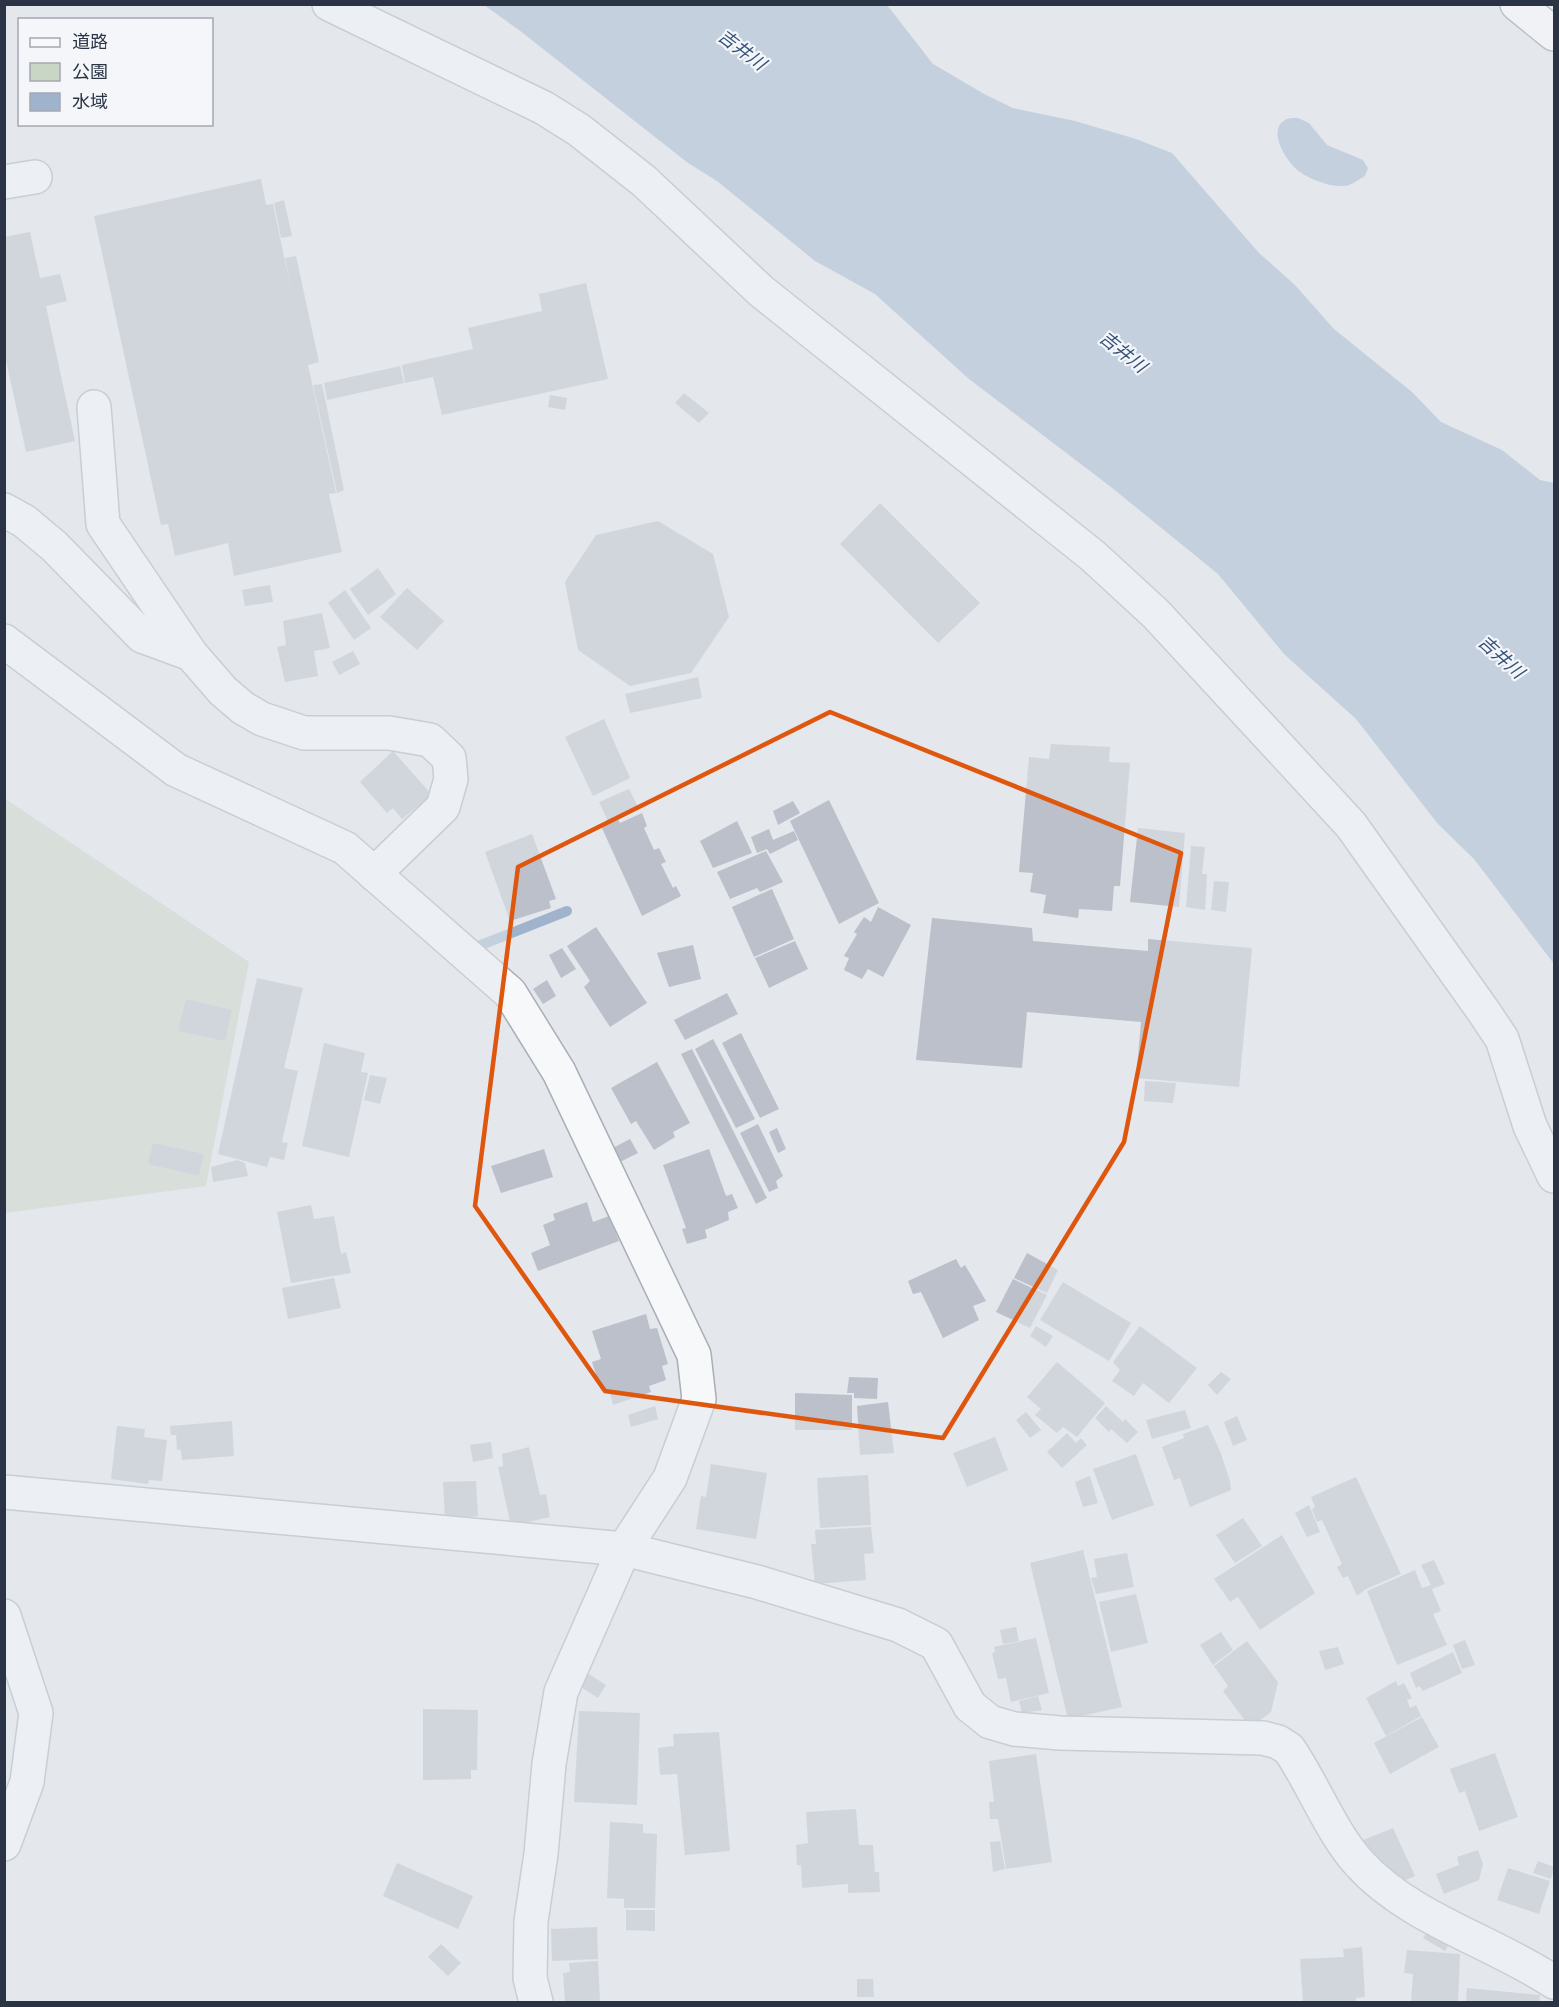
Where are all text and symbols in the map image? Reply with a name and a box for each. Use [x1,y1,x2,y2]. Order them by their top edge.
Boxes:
legend [18,18,213,126]
water label: 吉井川 [714,24,772,76]
text: 道路 [72,30,108,53]
text: 公園 [72,60,108,83]
text: 水域 [72,90,108,113]
water label: 吉井川 [1095,326,1153,379]
water label: 吉井川 [1474,630,1531,685]

